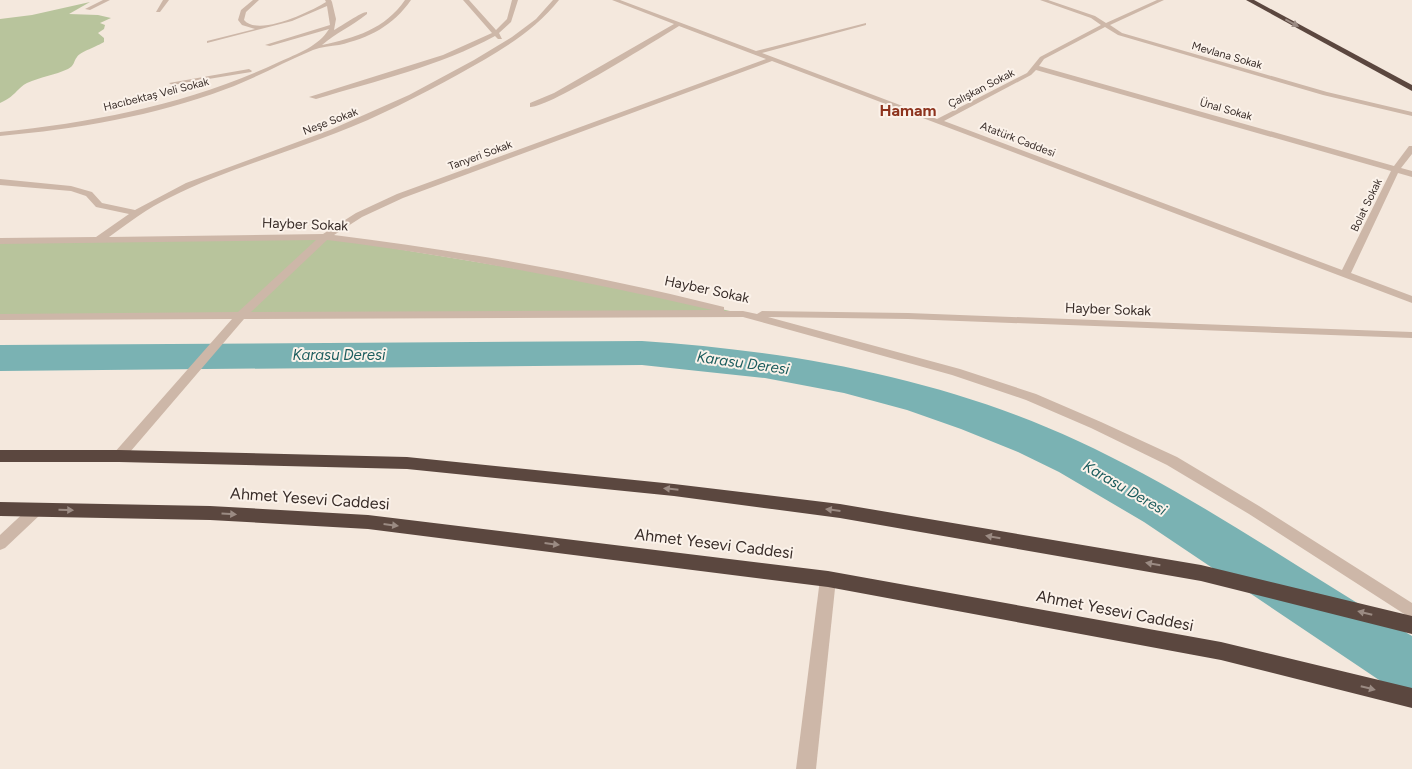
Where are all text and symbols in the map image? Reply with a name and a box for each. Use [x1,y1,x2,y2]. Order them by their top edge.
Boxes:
one-way arrow [1285,19,1299,27]
street label: Mevlana Sokak [1190,39,1264,72]
street label: Çalışkan Sokak [946,66,1017,111]
street label: Hacıbektaş Veli Sokak [102,75,211,114]
street label: Ünal Sokak [1198,95,1254,123]
district label: Hamam [880,101,937,120]
street label: Neşe Sokak [301,105,360,138]
street label: Atatürk Caddesi [978,119,1057,160]
street label: Tanyeri Sokak [446,138,514,173]
street label: Bolat Sokak [1348,176,1385,234]
street label: Hayber Sokak [262,214,349,235]
street label: Hayber Sokak [663,272,751,307]
street label: Hayber Sokak [1065,299,1152,320]
water label: Karasu Deresi [292,346,386,364]
water label: Karasu Deresi [696,348,791,378]
water label: Karasu Deresi [1080,457,1170,519]
street label: Ahmet Yesevi Caddesi [230,483,390,514]
one-way arrow [663,485,679,493]
one-way arrow [58,506,74,514]
one-way arrow [824,506,840,514]
one-way arrow [221,510,237,518]
one-way arrow [383,521,399,529]
street label: Ahmet Yesevi Caddesi [633,524,794,563]
one-way arrow [984,532,1000,540]
one-way arrow [544,541,560,549]
one-way arrow [1145,560,1161,568]
street label: Ahmet Yesevi Caddesi [1035,586,1195,635]
one-way arrow [1357,609,1372,617]
one-way arrow [1361,684,1376,692]

